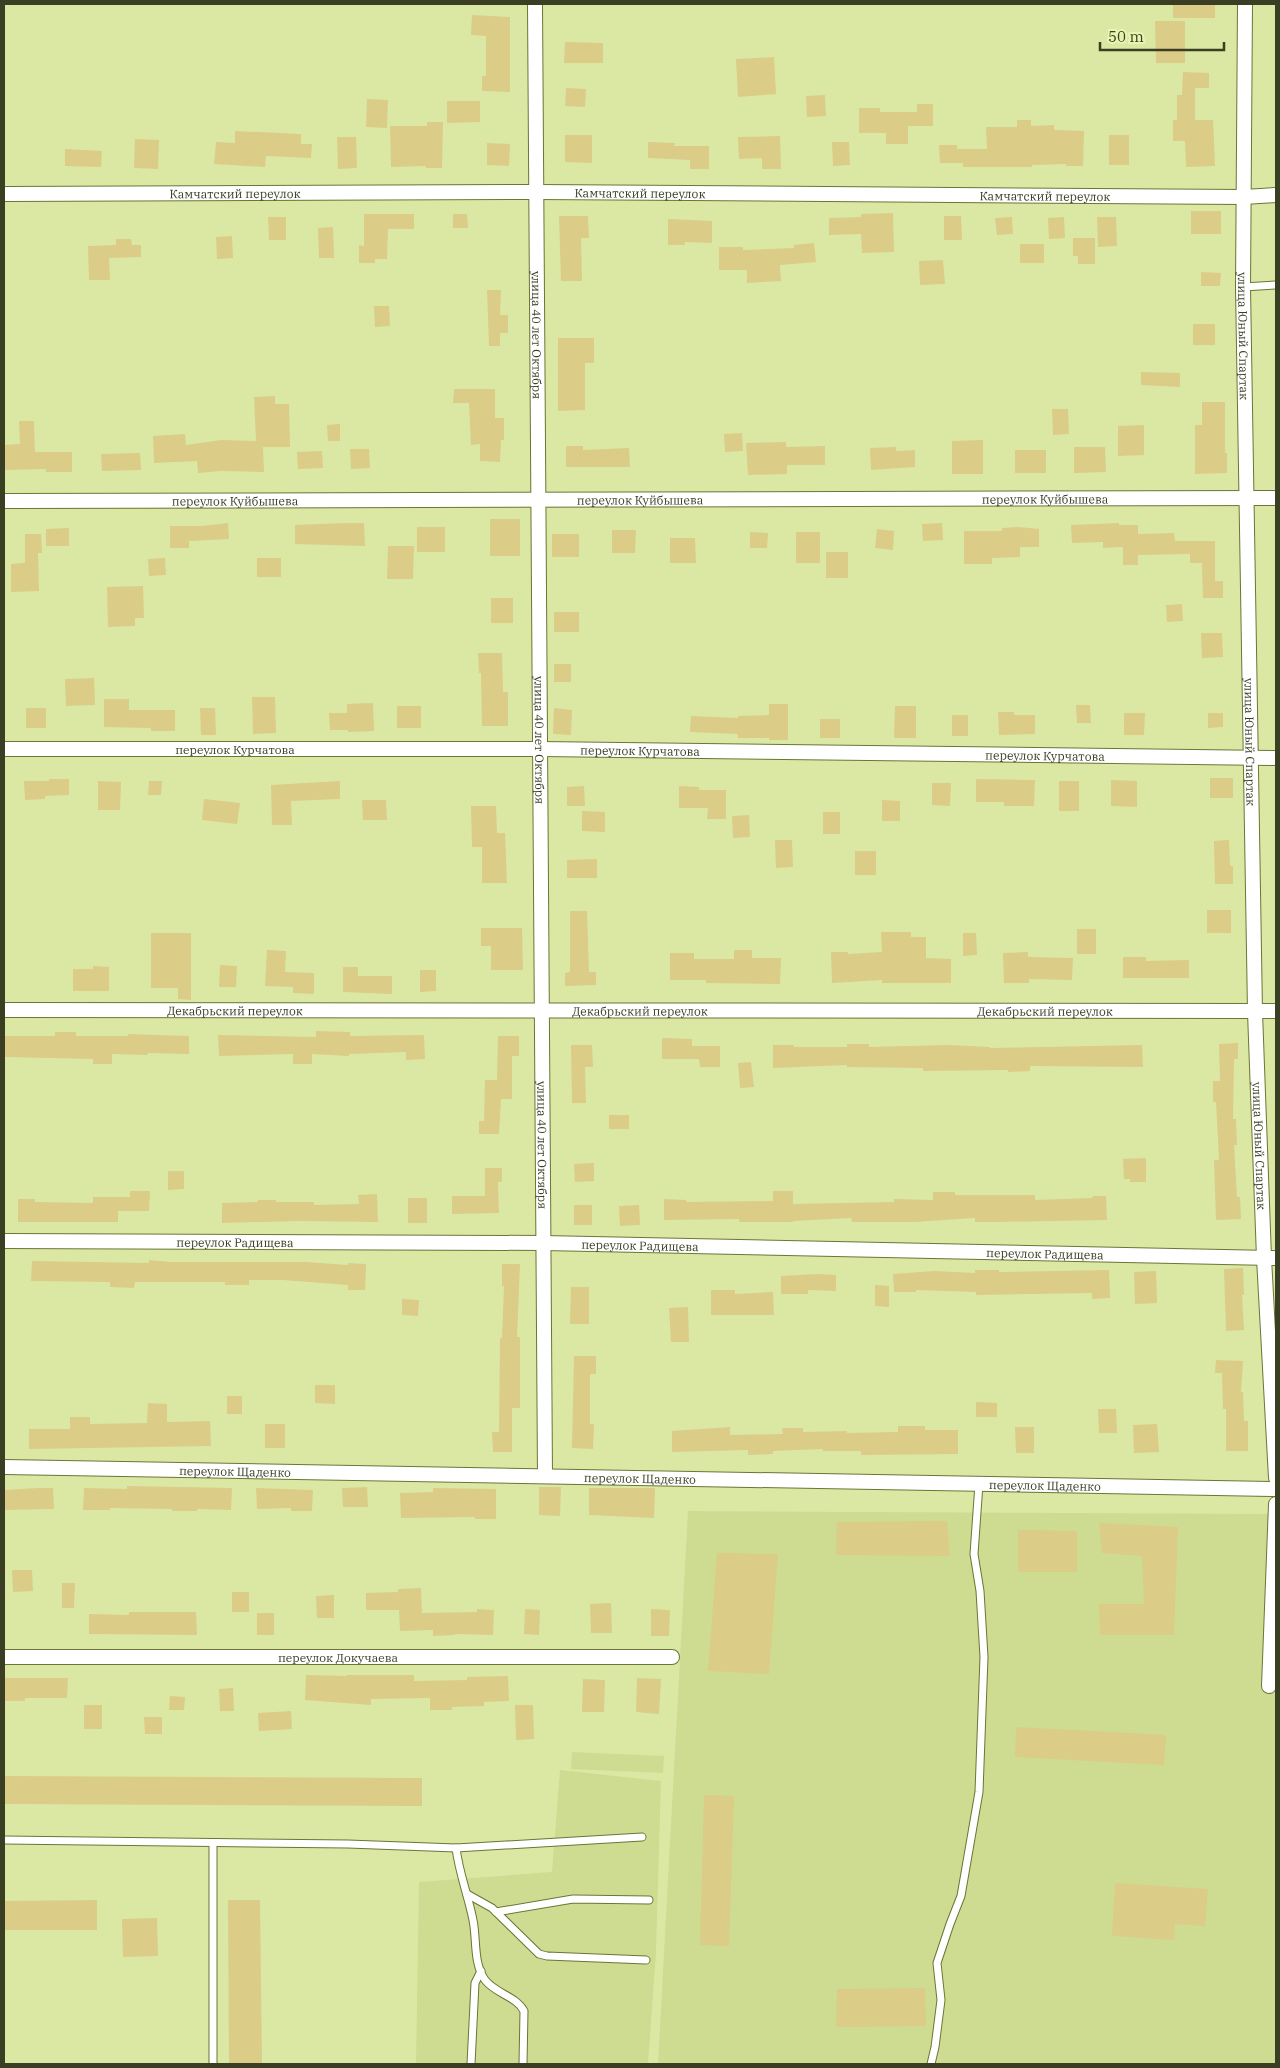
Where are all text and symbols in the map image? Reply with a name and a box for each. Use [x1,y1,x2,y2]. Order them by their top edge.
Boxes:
scale bar [1100,20,1224,52]
text: 50 m [1108,27,1144,46]
street label: Камчатский переулок [170,185,300,201]
street label: Камчатский переулок [575,185,705,201]
street label: Камчатский переулок [980,188,1110,204]
street label: улица 40 лет Октября [529,271,545,399]
street label: улица Юный Спартак [1235,272,1252,400]
street label: переулок Куйбышева [982,491,1109,506]
street label: переулок Куйбышева [577,492,704,507]
street label: переулок Куйбышева [172,493,299,508]
street label: улица 40 лет Октября [532,676,548,804]
street label: улица Юный Спартак [1242,678,1259,806]
street label: переулок Курчатова [175,742,295,757]
street label: переулок Курчатова [580,742,700,758]
street label: переулок Курчатова [985,747,1105,763]
street label: Декабрьский переулок [167,1003,303,1018]
street label: Декабрьский переулок [572,1003,708,1018]
street label: Декабрьский переулок [977,1003,1113,1018]
street label: улица 40 лет Октября [535,1081,551,1209]
street label: улица Юный Спартак [1250,1082,1270,1210]
street label: переулок Радищева [176,1234,294,1250]
street label: переулок Радищева [581,1236,699,1254]
street label: переулок Радищева [986,1245,1104,1262]
street label: переулок Щаденко [179,1463,291,1479]
street label: переулок Щаденко [584,1470,696,1486]
street label: переулок Щаденко [989,1477,1101,1493]
street label: переулок Докучаева [278,1650,399,1665]

